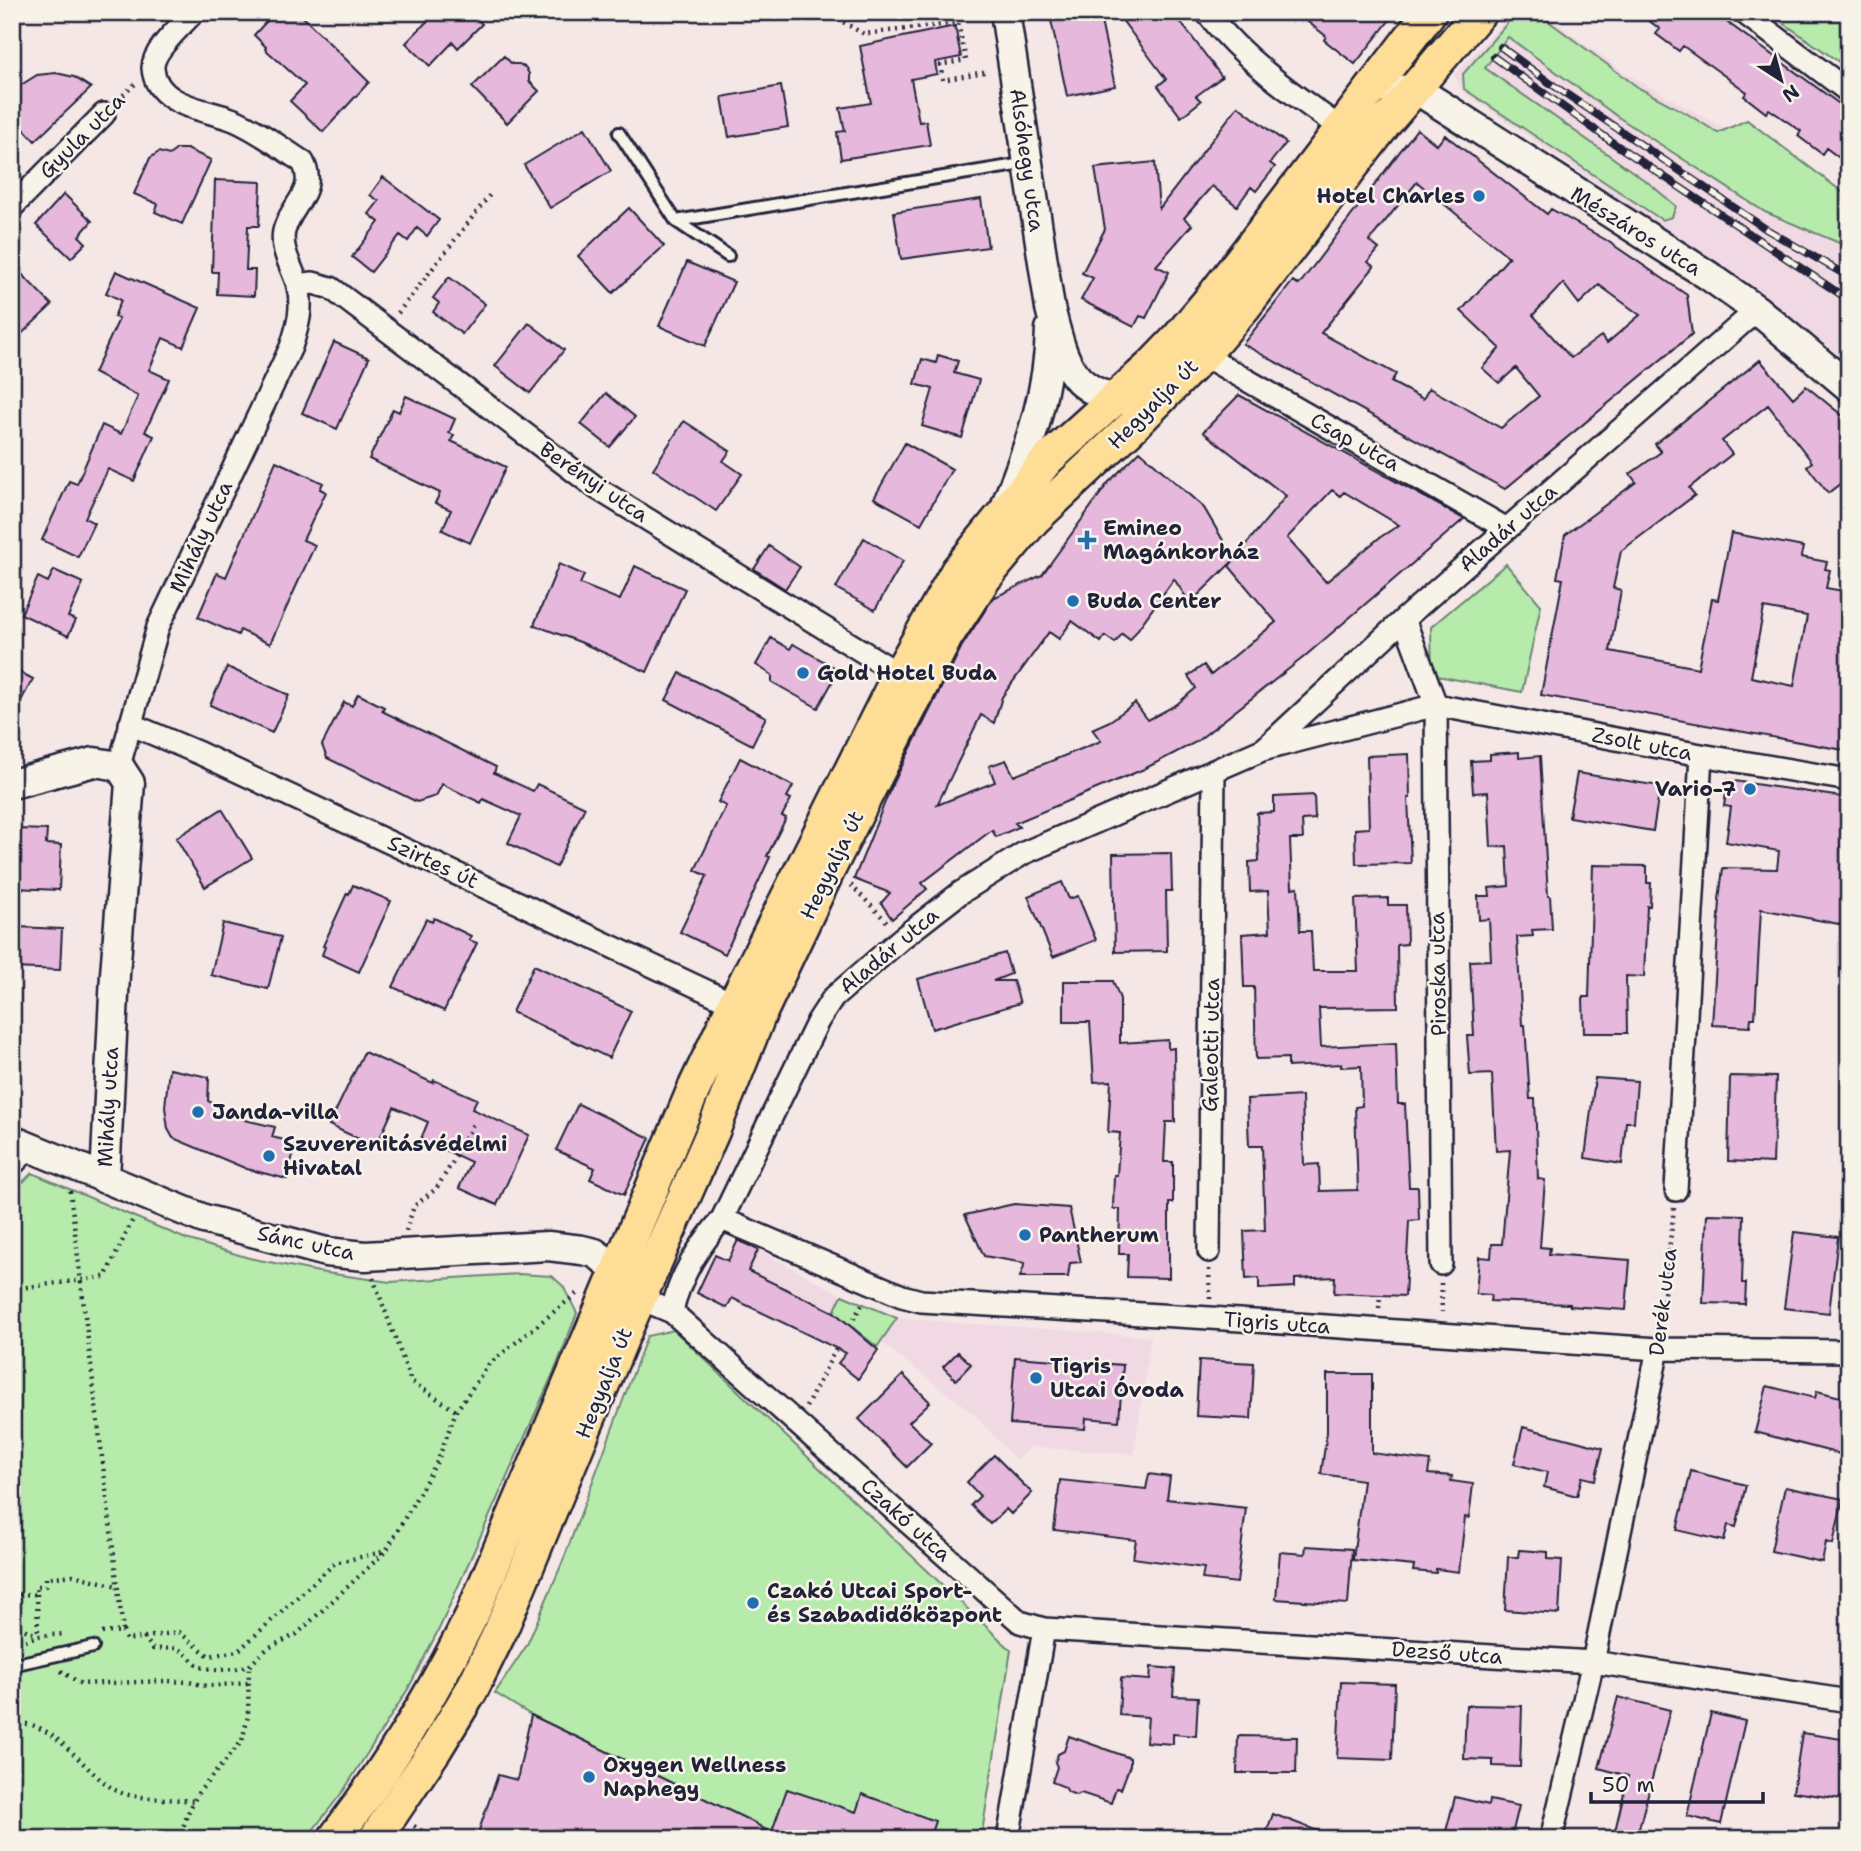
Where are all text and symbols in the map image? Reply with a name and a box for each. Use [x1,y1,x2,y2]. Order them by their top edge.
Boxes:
north arrow [1745,46,1815,116]
text: N [1777,79,1804,108]
street label: Gyula utca [33,87,131,185]
street label: Alsóhegy utca [1003,87,1051,233]
street label: Mészáros utca [1565,180,1707,282]
place label: Hotel Charles [1317,182,1465,210]
marker: Hotel Charles [1471,188,1487,204]
street label: Hegyalja út [1102,353,1204,455]
street label: Csap utca [1305,406,1405,478]
street label: Berényi utca [534,435,654,529]
street label: Mihály utca [163,476,239,598]
street label: Aladár utca [1453,478,1563,578]
place label: Emineo Magánkorház [1103,514,1260,566]
marker: Emineo Magánkorház [1077,530,1097,550]
place label: Buda Center [1087,587,1221,615]
marker: Buda Center [1065,593,1081,609]
place label: Gold Hotel Buda [817,659,997,687]
marker: Gold Hotel Buda [795,665,811,681]
street label: Zsolt utca [1590,721,1694,767]
place label: Vario-7 [1655,775,1736,803]
marker: Vario-7 [1742,781,1758,797]
street label: Hegyalja út [794,806,870,924]
street label: Szirtes út [383,829,483,895]
street label: Aladár utca [834,901,944,1001]
street label: Piroska utca [1423,912,1453,1036]
street label: Galeotti utca [1196,978,1226,1112]
street label: Mihály utca [91,1046,125,1168]
place label: Janda-villa [212,1098,339,1126]
marker: Janda-villa [190,1104,206,1120]
place label: Szuverenitásvédelmi Hivatal [283,1130,508,1182]
marker: Szuverenitásvédelmi Hivatal [261,1148,277,1164]
street label: Sánc utca [255,1219,357,1267]
place label: Pantherum [1039,1221,1159,1249]
marker: Pantherum [1017,1227,1033,1243]
street label: Derék utca [1642,1246,1684,1358]
street label: Tigris utca [1223,1305,1331,1341]
street label: Hegyalja út [569,1323,639,1443]
place label: Tigris Utcai Óvoda [1050,1352,1185,1404]
marker: Tigris Utcai Óvoda [1028,1370,1044,1386]
street label: Czakó utca [855,1472,957,1568]
place label: Czakó Utcai Sport- és Szabadidőközpont [767,1577,1002,1629]
marker: Czakó Utcai Sport- és Szabadidőközpont [745,1595,761,1611]
street label: Dezső utca [1391,1635,1503,1671]
place label: Oxygen Wellness Naphegy [603,1751,786,1803]
scale bar [1591,1760,1763,1804]
marker: Oxygen Wellness Naphegy [581,1769,597,1785]
text: 50 m [1602,1771,1655,1799]

